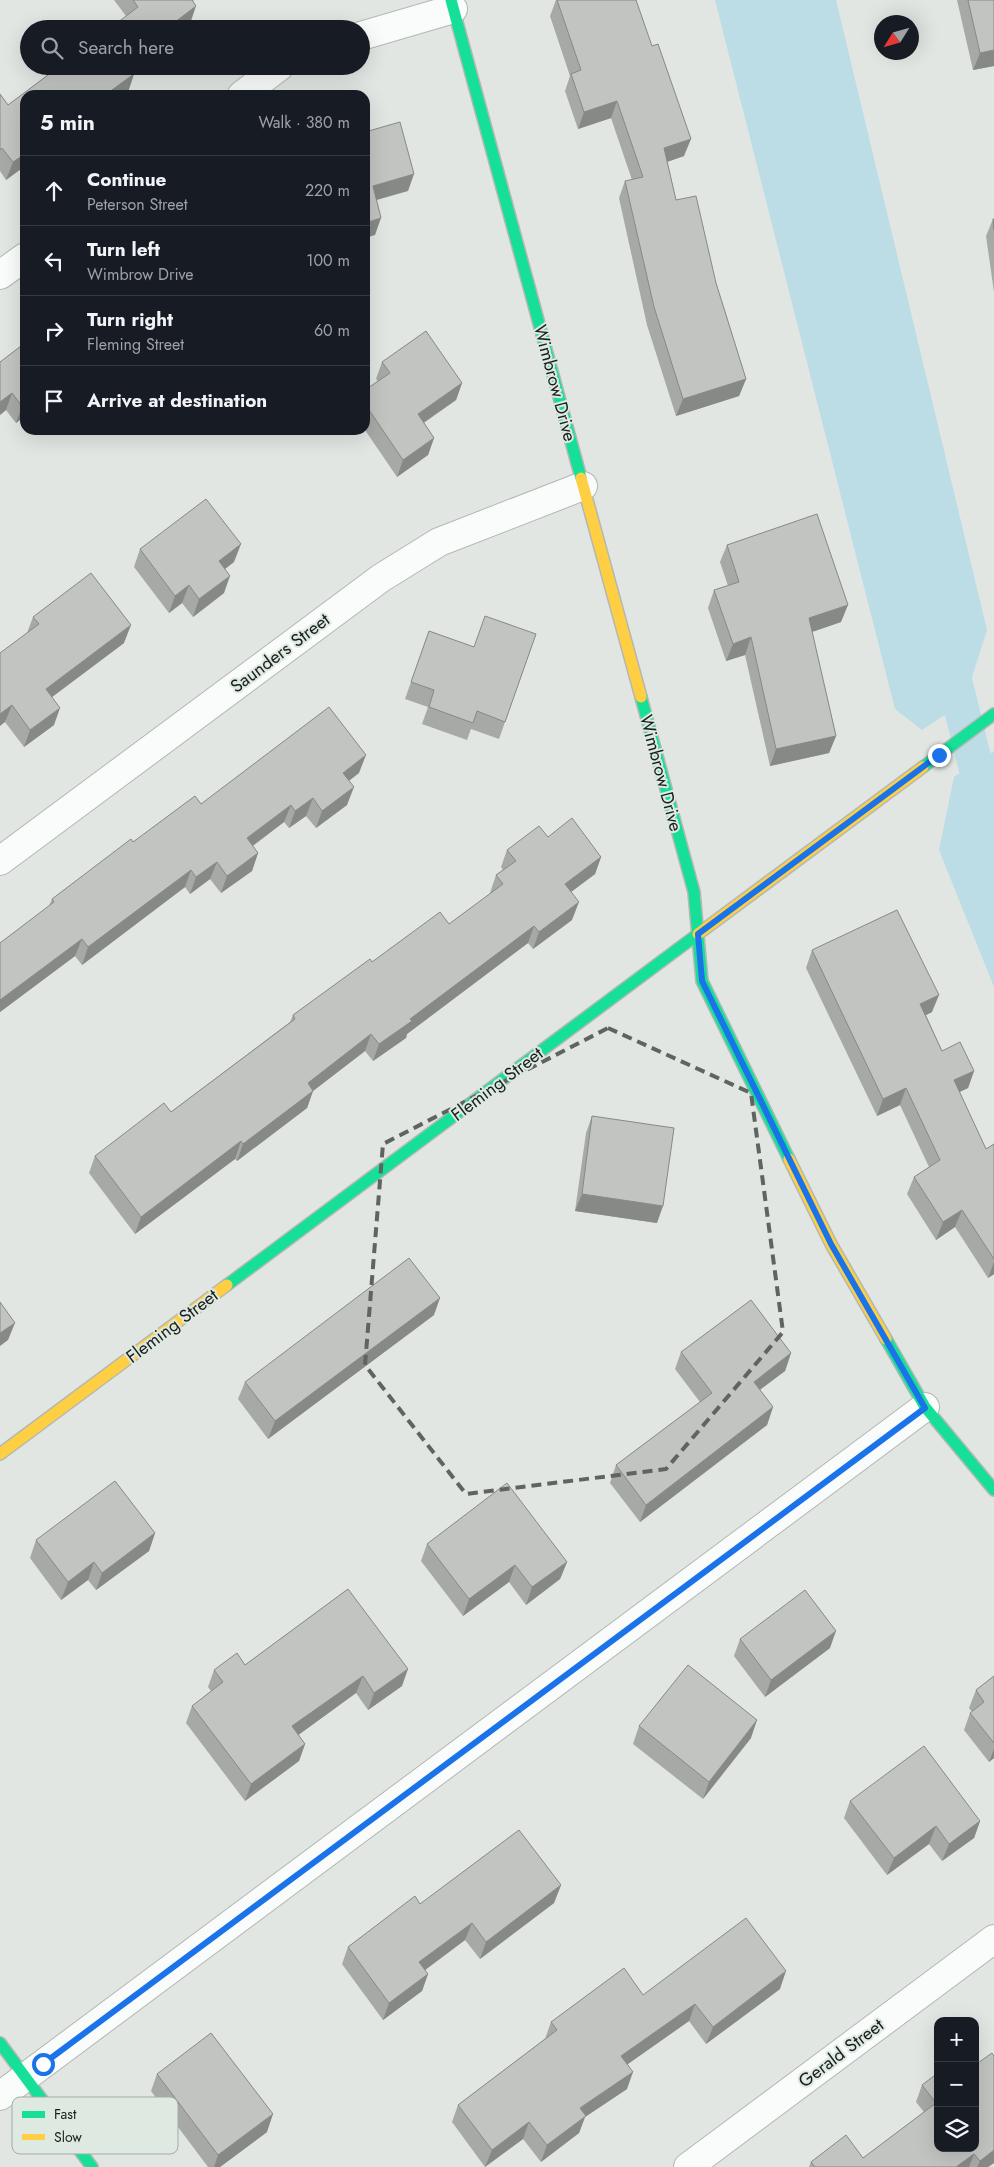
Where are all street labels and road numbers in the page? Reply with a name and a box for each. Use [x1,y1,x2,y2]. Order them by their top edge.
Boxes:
street label: Wimbrow Drive [527,322,583,444]
street label: Saunders Street [225,606,336,699]
street label: Wimbrow Drive [633,712,689,834]
street label: Fleming Street [446,1040,549,1127]
street label: Fleming Street [121,1282,224,1369]
street label: Gerald Street [793,2012,890,2094]

